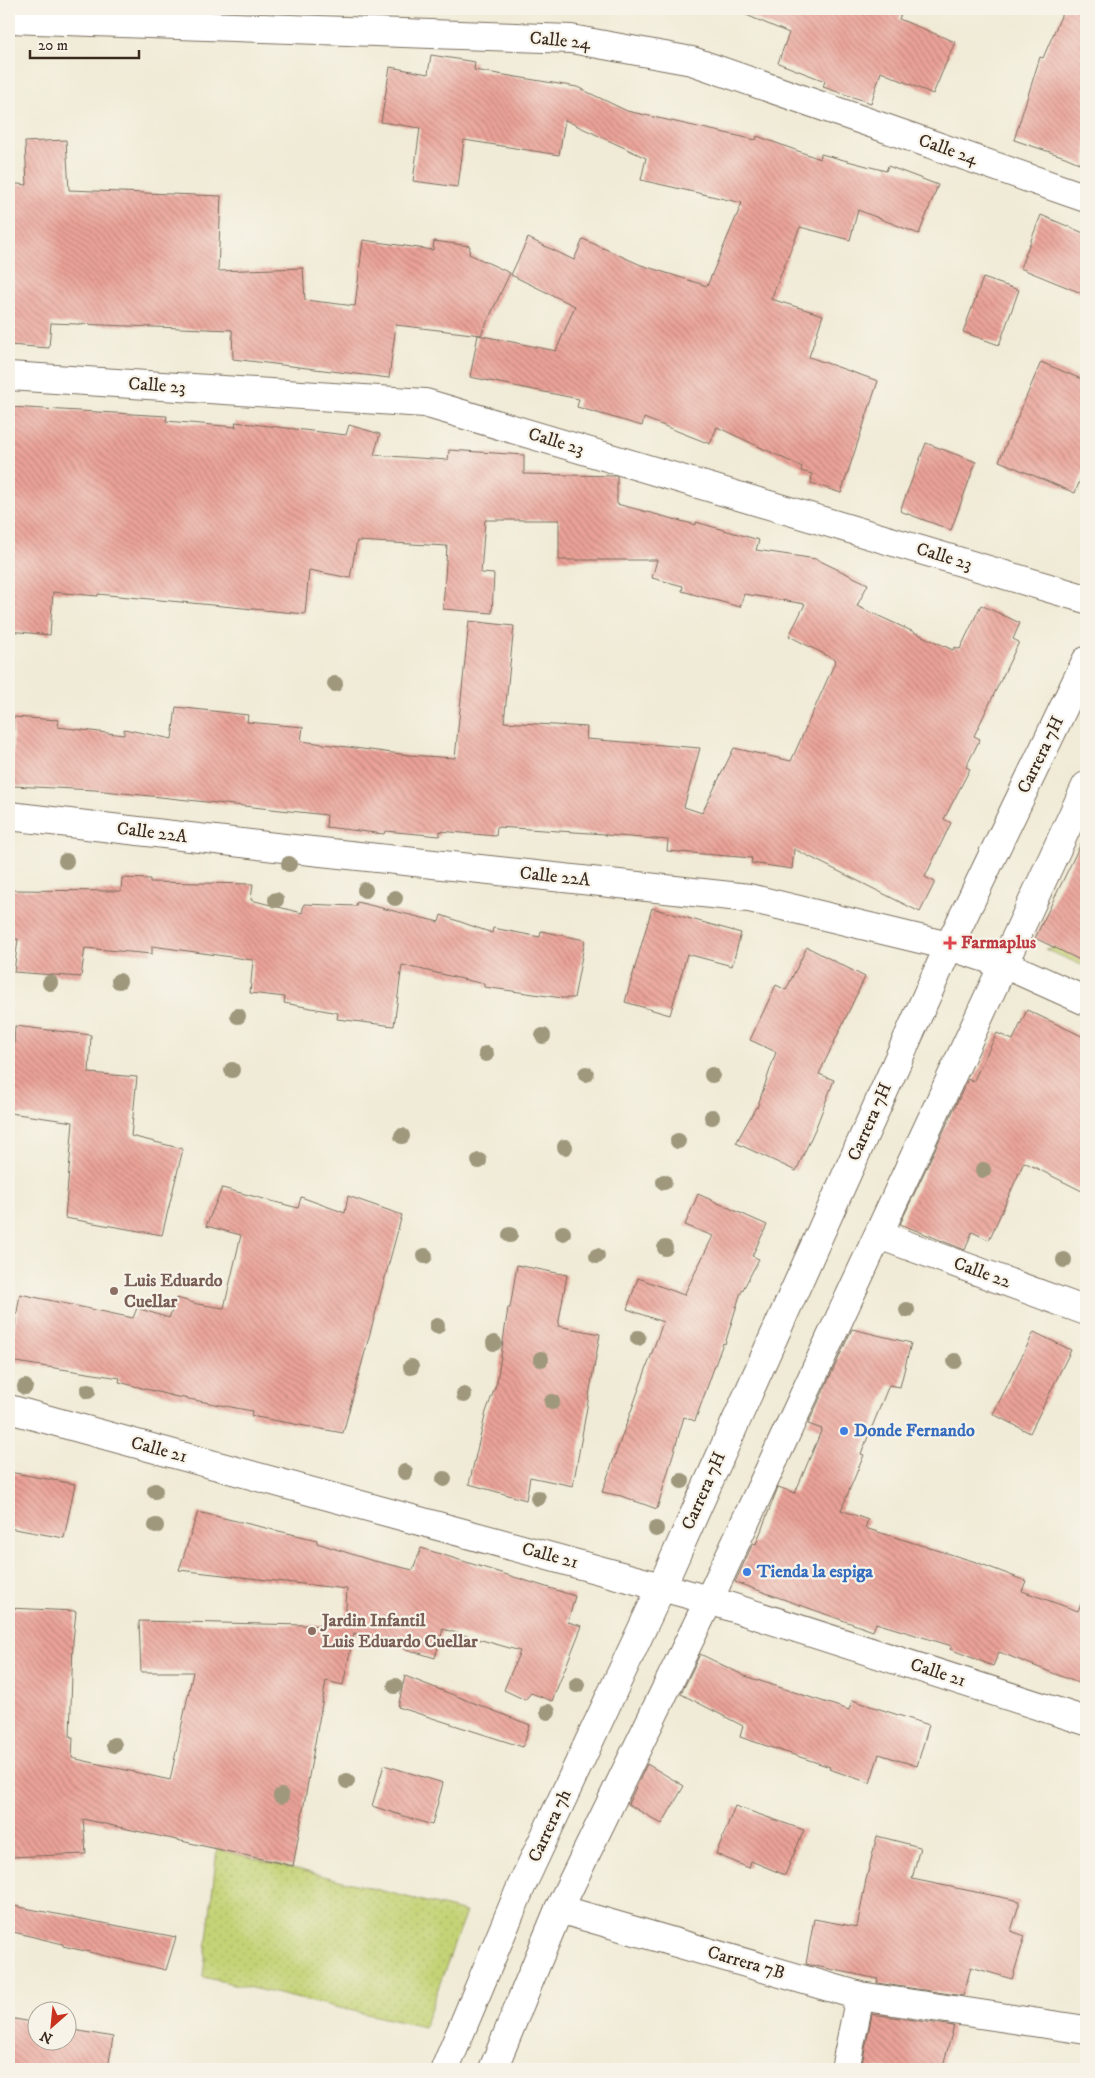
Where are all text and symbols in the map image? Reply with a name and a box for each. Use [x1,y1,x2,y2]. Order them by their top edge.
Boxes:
street label: Calle 24 [529,27,592,55]
scale bar [30,28,139,60]
text: 20 m [38,36,68,55]
street label: Calle 24 [916,130,981,171]
street label: Calle 23 [128,373,186,399]
street label: Calle 23 [525,423,587,461]
street label: Calle 23 [913,538,975,576]
street label: Carrera 7H [1013,713,1069,797]
street label: Calle 22A [116,818,189,848]
street label: Calle 22A [519,862,592,892]
place label: Farmaplus [961,932,1036,954]
marker: Farmaplus [943,936,957,950]
street label: Carrera 7H [843,1079,897,1165]
street label: Calle 22 [950,1253,1014,1294]
place label: Luis Eduardo Cuellar [124,1270,223,1313]
marker: Luis Eduardo Cuellar [108,1285,120,1297]
place label: Donde Fernando [854,1420,975,1442]
marker: Donde Fernando [838,1425,850,1437]
street label: Calle 21 [129,1432,189,1468]
street label: Carrera 7H [677,1448,731,1534]
street label: Calle 21 [520,1538,580,1574]
place label: Tienda la espiga [756,1561,873,1583]
marker: Tienda la espiga [741,1566,753,1578]
place label: Jardin Infantil Luis Eduardo Cuellar [320,1610,478,1653]
marker: Jardin Infantil Luis Eduardo Cuellar [306,1625,318,1637]
street label: Calle 21 [907,1654,969,1692]
street label: Carrera 7h [524,1786,577,1866]
street label: Carrera 7B [705,1941,787,1985]
north arrow [28,2000,78,2050]
text: N [37,2026,56,2047]

